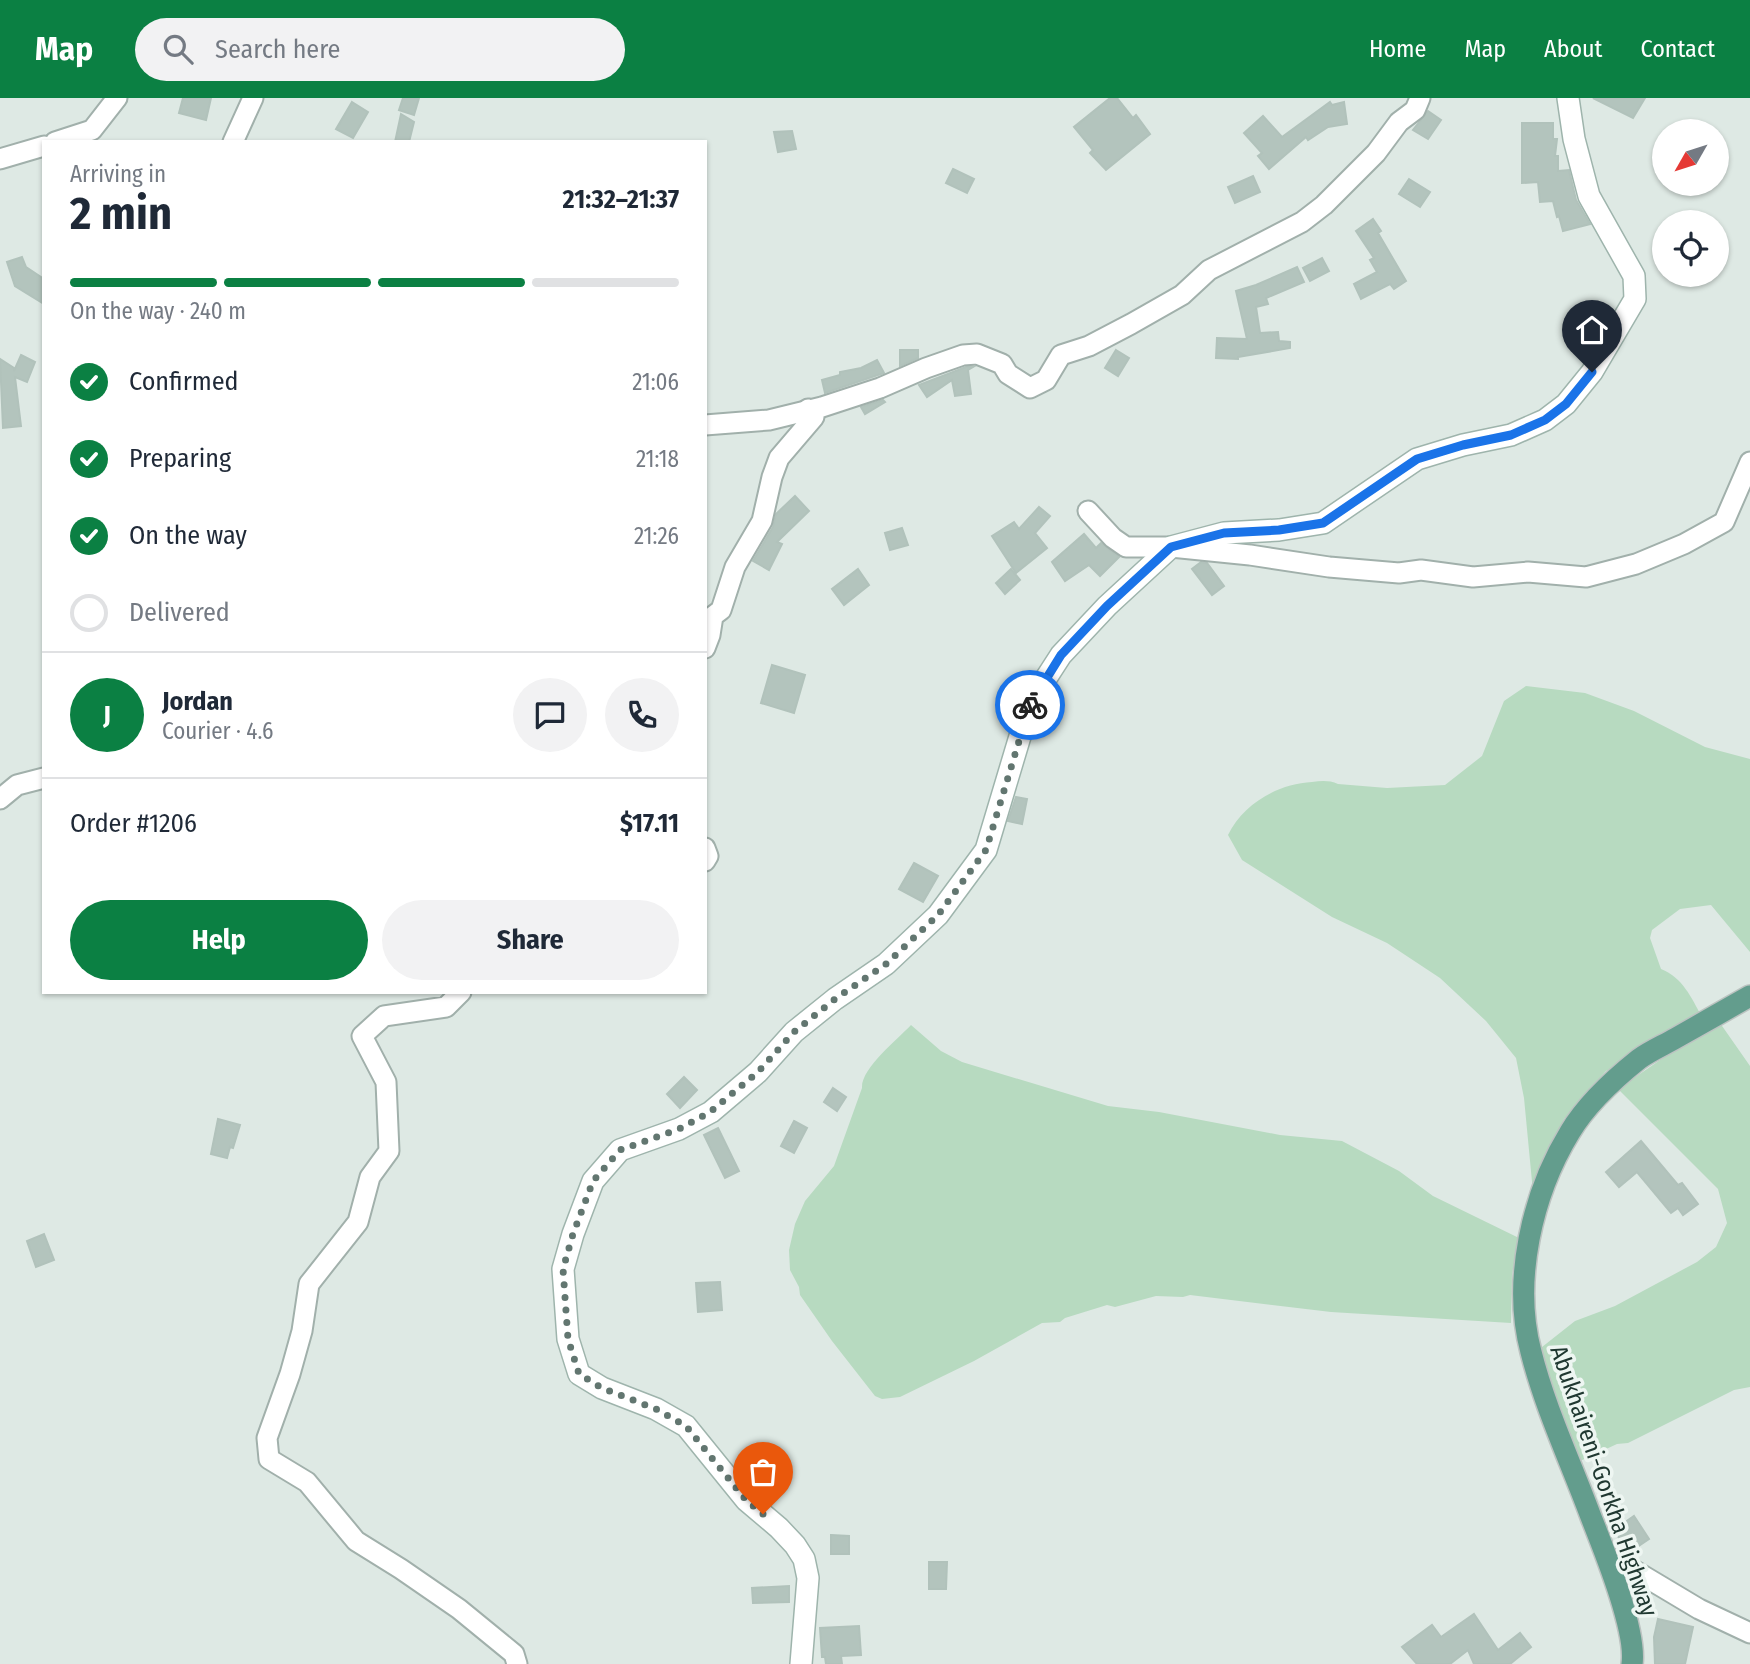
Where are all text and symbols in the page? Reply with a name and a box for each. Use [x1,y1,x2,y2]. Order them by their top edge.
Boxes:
search box [135,18,625,81]
text: Map [35,29,93,69]
icon: search [159,30,197,68]
text: Search here [215,34,340,65]
text: Home [1369,35,1426,63]
text: Map [1464,35,1506,63]
text: About [1544,35,1602,63]
text: Contact [1640,35,1715,63]
north arrow [1652,119,1729,196]
map controls [1652,119,1729,287]
text: Arriving in [70,160,166,188]
text: 21:32–21:37 [563,184,679,215]
text: 2 min [70,186,172,241]
button: locate [1652,210,1729,287]
text: On the way · 240 m [70,297,246,325]
pin [1562,300,1622,372]
icon: home [1573,311,1611,349]
icon: check [70,363,108,401]
text: Confirmed [129,366,239,397]
text: 21:06 [632,368,679,396]
icon: check [70,440,108,478]
text: Preparing [129,443,231,474]
text: 21:18 [636,445,679,473]
icon: check [70,517,108,555]
text: On the way [129,520,247,551]
text: 21:26 [634,522,679,550]
text: Delivered [129,597,230,628]
courier [995,670,1065,740]
button: chat [513,678,587,752]
button: phone [605,678,679,752]
text: Jordan [162,686,233,717]
icon: bike [1011,686,1049,724]
text: J [103,700,111,731]
text: Courier · 4.6 [162,717,273,745]
text: Order #1206 [70,808,197,839]
text: $17.11 [620,808,679,839]
button: Help [70,900,368,980]
button: Share [382,900,679,980]
street label: Abukhaireni-Gorkha Highway [1544,1342,1664,1620]
pin [733,1442,793,1514]
icon: bag [744,1453,782,1491]

